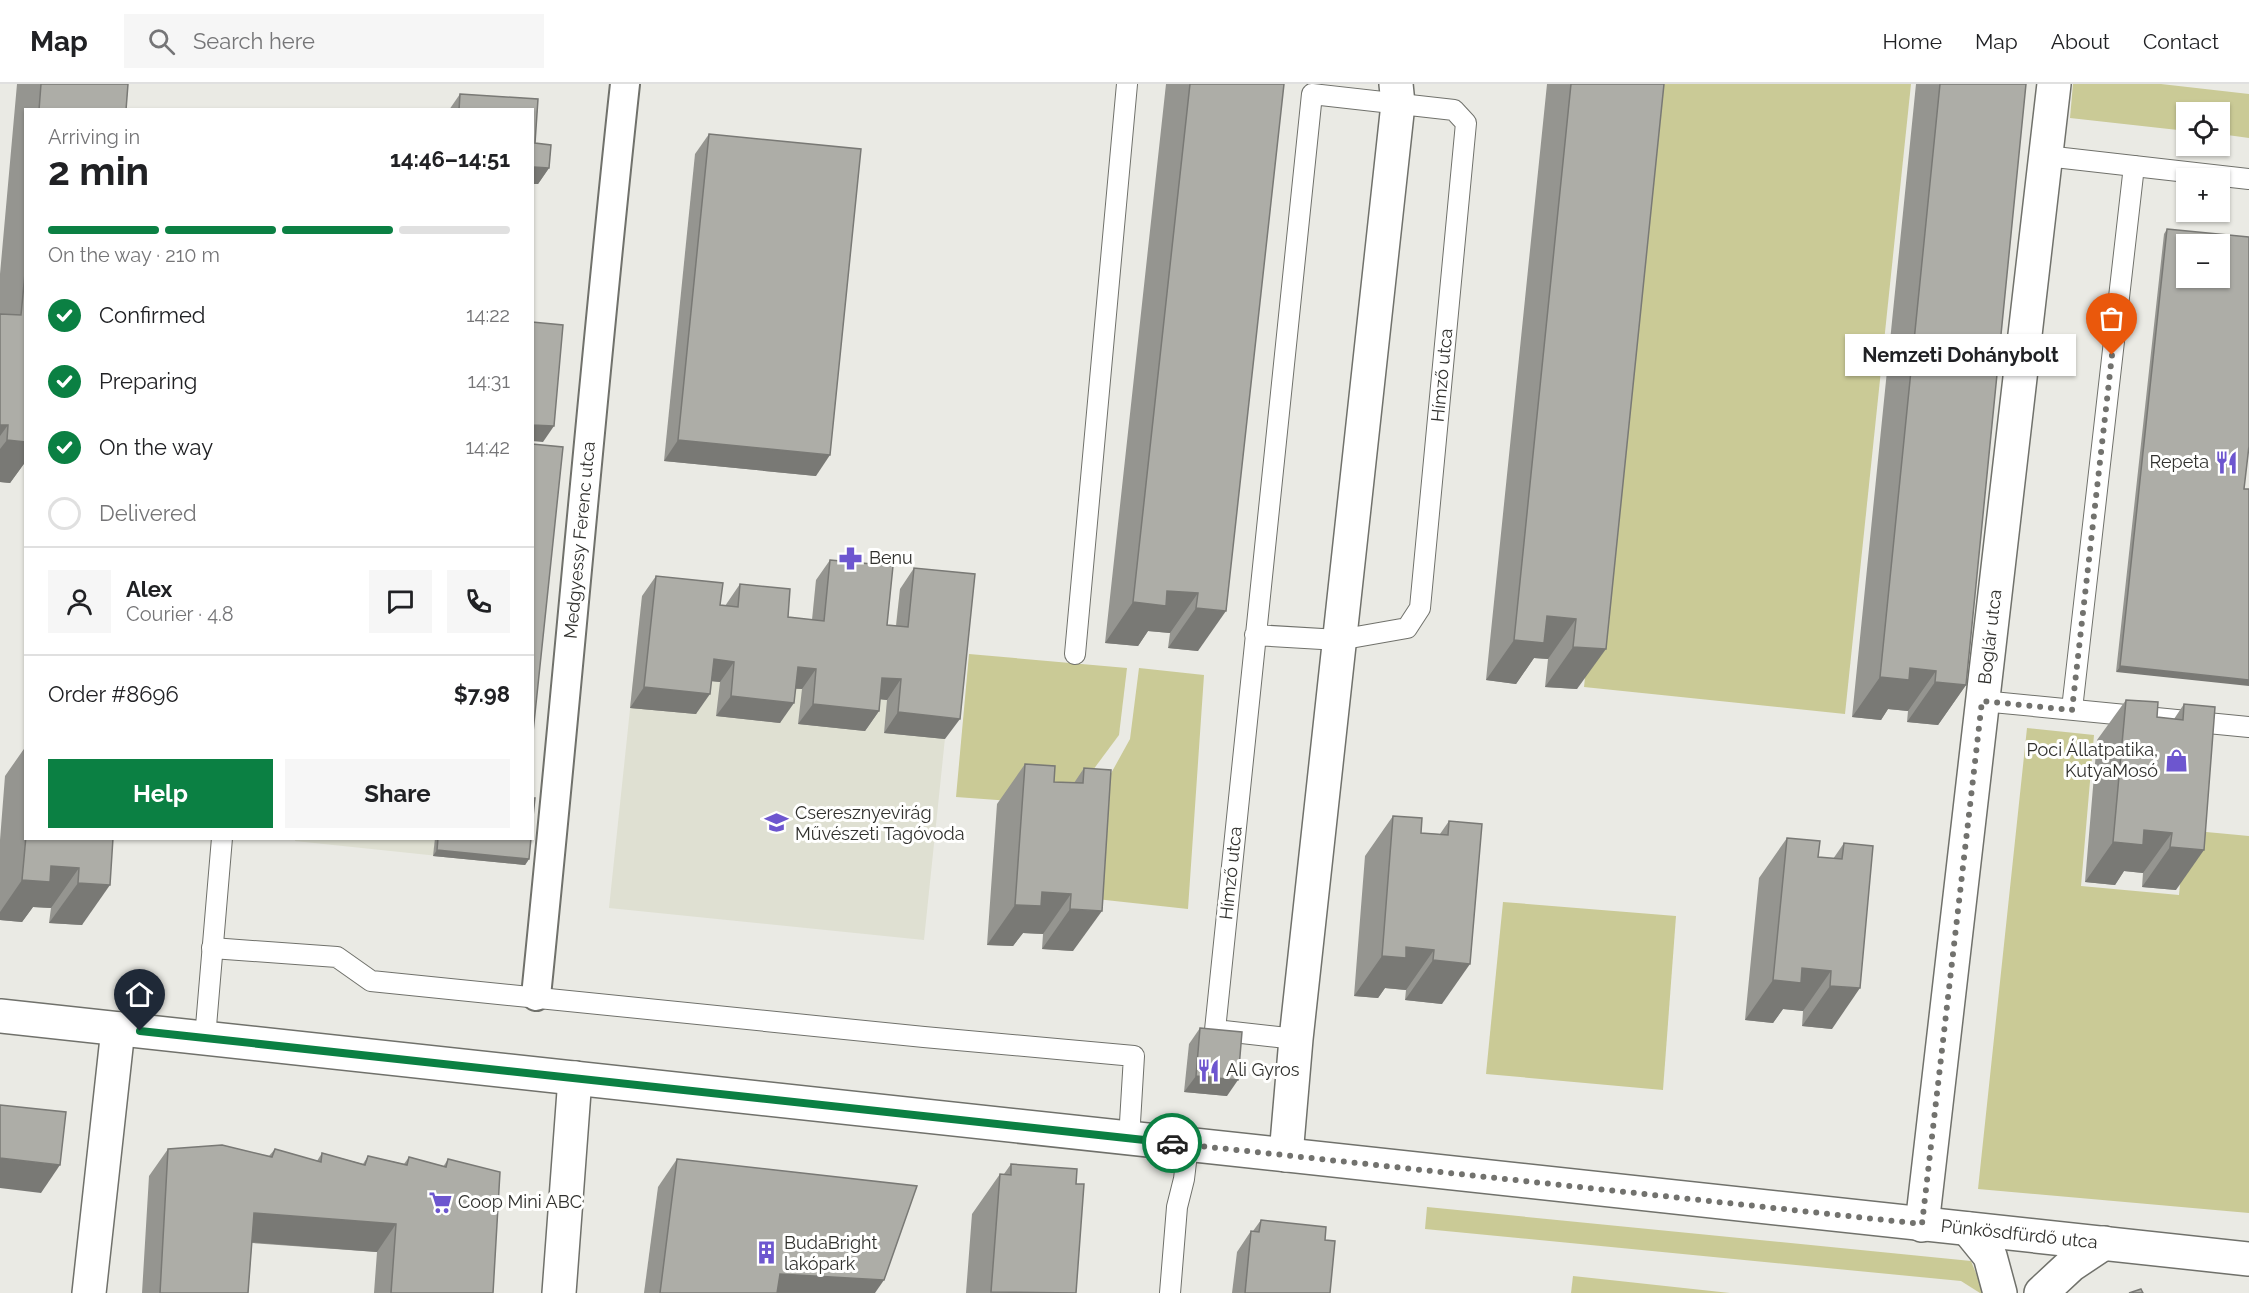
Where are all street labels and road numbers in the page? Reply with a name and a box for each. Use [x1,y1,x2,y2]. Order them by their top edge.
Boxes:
street label: Hímző utca [1427,327,1456,423]
street label: Medgyessy Ferenc utca [560,440,599,640]
street label: Boglár utca [1974,588,2005,685]
street label: Hímző utca [1215,825,1246,921]
street label: Pünkösdfürdő utca [1940,1215,2099,1253]

